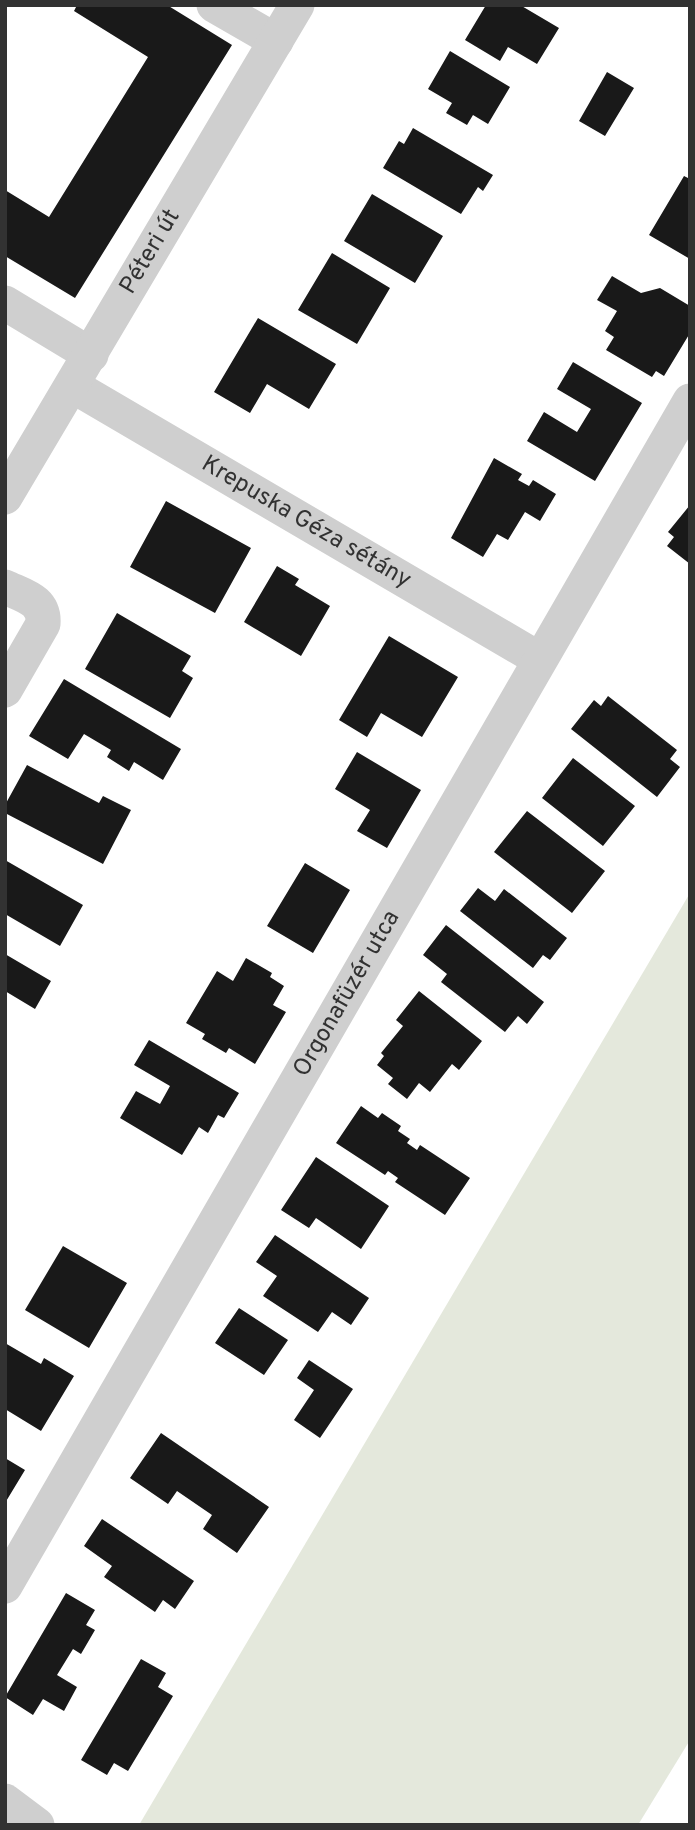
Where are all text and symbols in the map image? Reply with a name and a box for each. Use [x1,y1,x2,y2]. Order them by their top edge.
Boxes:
street label: Péteri út [114,204,187,300]
street label: Krepuska Géza sétány [196,449,416,596]
street label: Orgonafüzér utca [287,905,407,1082]

